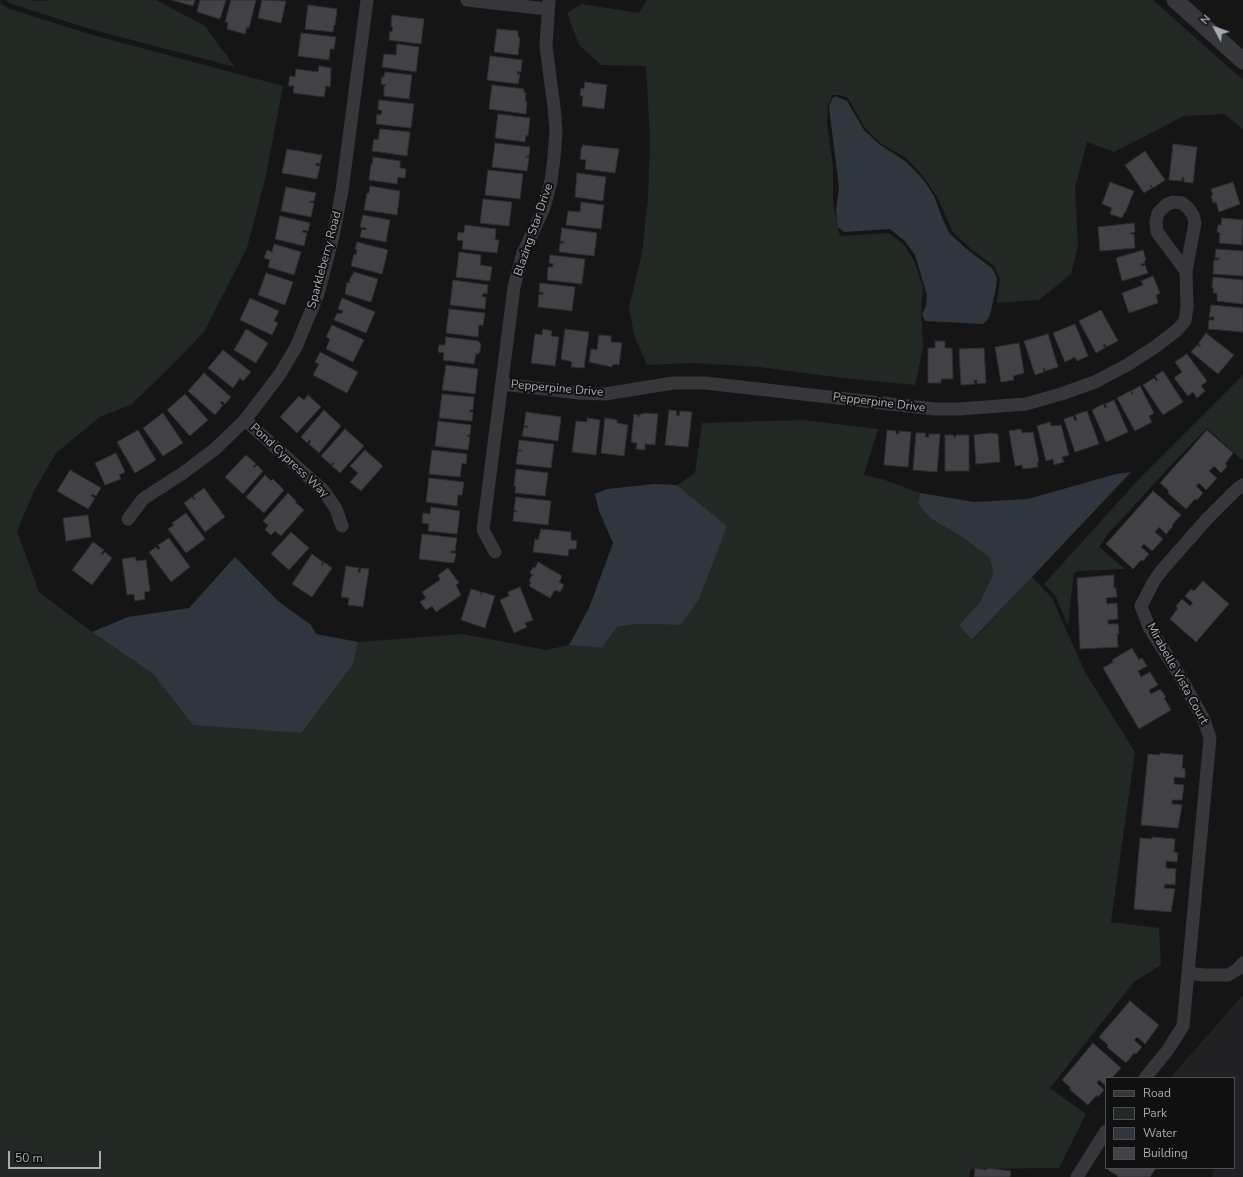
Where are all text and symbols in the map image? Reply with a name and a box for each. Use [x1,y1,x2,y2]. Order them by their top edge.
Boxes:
north arrow [1195,8,1235,48]
text: N [1197,12,1214,28]
street label: Blazing Star Drive [511,182,557,278]
street label: Sparkleberry Road [305,210,345,310]
street label: Pepperpine Drive [510,378,604,400]
street label: Pepperpine Drive [832,390,926,416]
street label: Pond Cypress Way [247,421,331,501]
street label: Mirabelle Vista Court [1143,621,1211,727]
legend [1105,1077,1235,1169]
text: Road [1143,1085,1171,1101]
text: Park [1143,1105,1167,1121]
text: Water [1143,1125,1177,1141]
scale bar [10,1143,103,1169]
text: Building [1143,1145,1188,1161]
text: 50 m [15,1150,43,1166]

